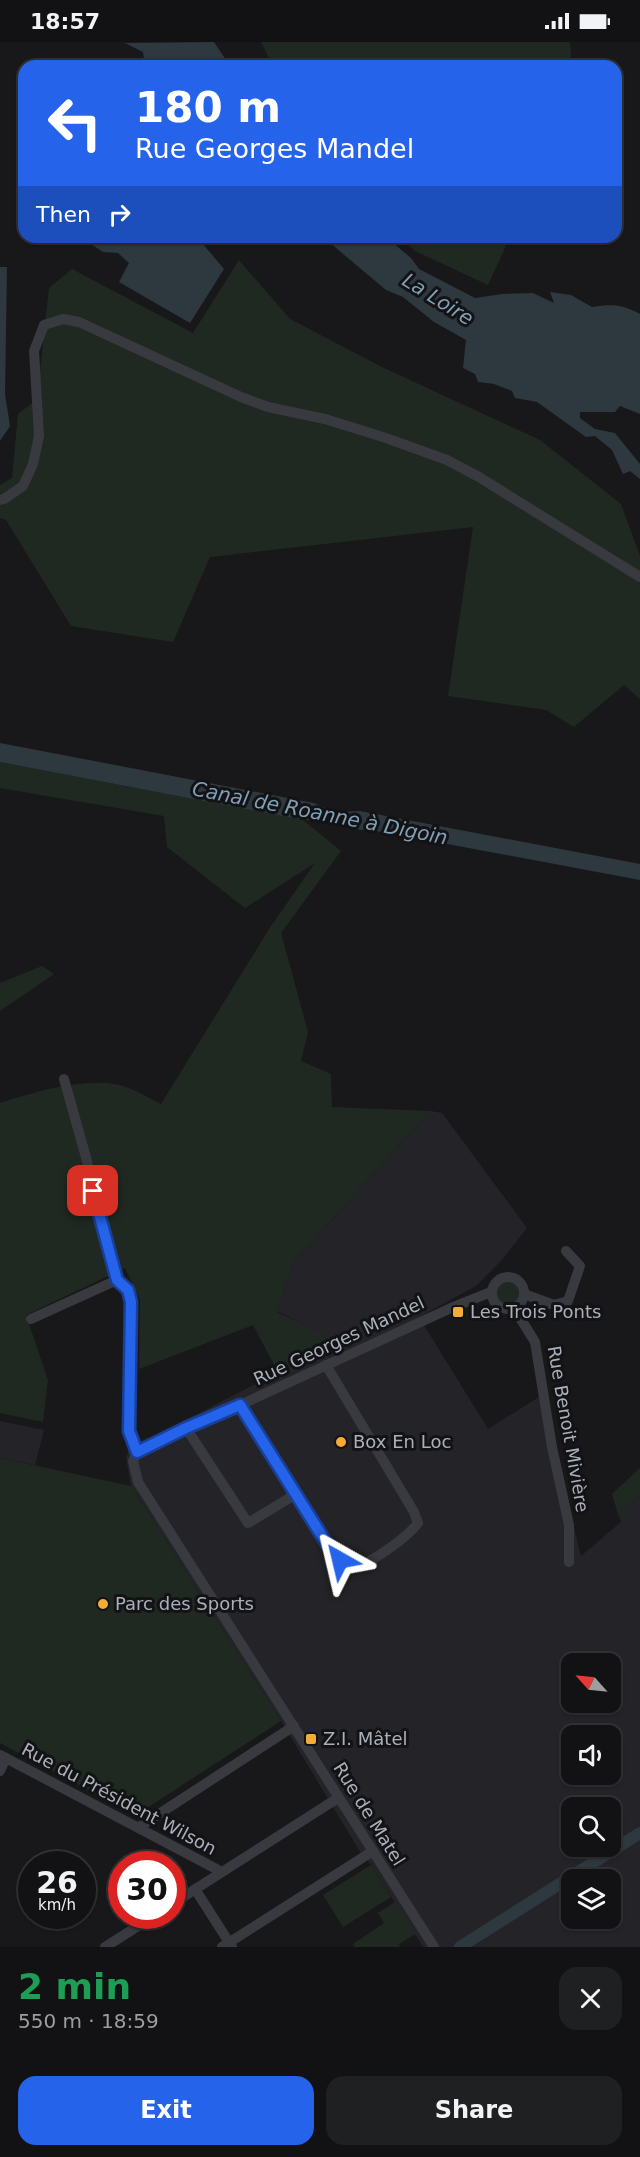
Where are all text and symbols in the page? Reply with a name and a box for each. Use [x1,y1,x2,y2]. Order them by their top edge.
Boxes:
text: 18:57 [30,9,100,34]
text: 180 m [135,83,281,132]
icon: left [36,84,114,162]
text: Rue Georges Mandel [135,133,414,164]
icon: right [103,198,136,231]
text: Then [36,202,91,227]
water label: La Loire [398,268,478,330]
water label: Canal de Roanne à Digoin [190,776,450,850]
pin [67,1165,118,1216]
icon: arrive [76,1174,109,1207]
street label: Rue Georges Mandel [250,1292,428,1389]
place label: Les Trois Ponts [470,1301,601,1322]
marker: Les Trois Ponts [451,1305,465,1319]
street label: Rue Benoit Mivière [543,1344,593,1514]
place label: Box En Loc [353,1431,451,1452]
marker: Box En Loc [334,1435,348,1449]
position arrow [308,1528,372,1592]
place label: Parc des Sports [115,1593,254,1614]
marker: Parc des Sports [96,1597,110,1611]
north arrow [561,1653,621,1713]
map controls [561,1653,621,1929]
button: sound [561,1725,621,1785]
place label: Z.I. Mâtel [323,1728,408,1749]
marker: Z.I. Mâtel [304,1732,318,1746]
street label: Rue du Président Wilson [18,1738,220,1859]
street label: Rue de Matel [329,1758,410,1869]
button: search [561,1797,621,1857]
speed limit sign: 30 [108,1851,186,1929]
text: 26 [36,1865,78,1900]
button: layers [561,1869,621,1929]
text: km/h [38,1896,76,1914]
text: 2 min [18,1966,131,2007]
button: close [559,1967,622,2030]
text: 550 m · 18:59 [18,2009,159,2033]
button: Exit [18,2076,314,2145]
button: Share [326,2076,622,2145]

